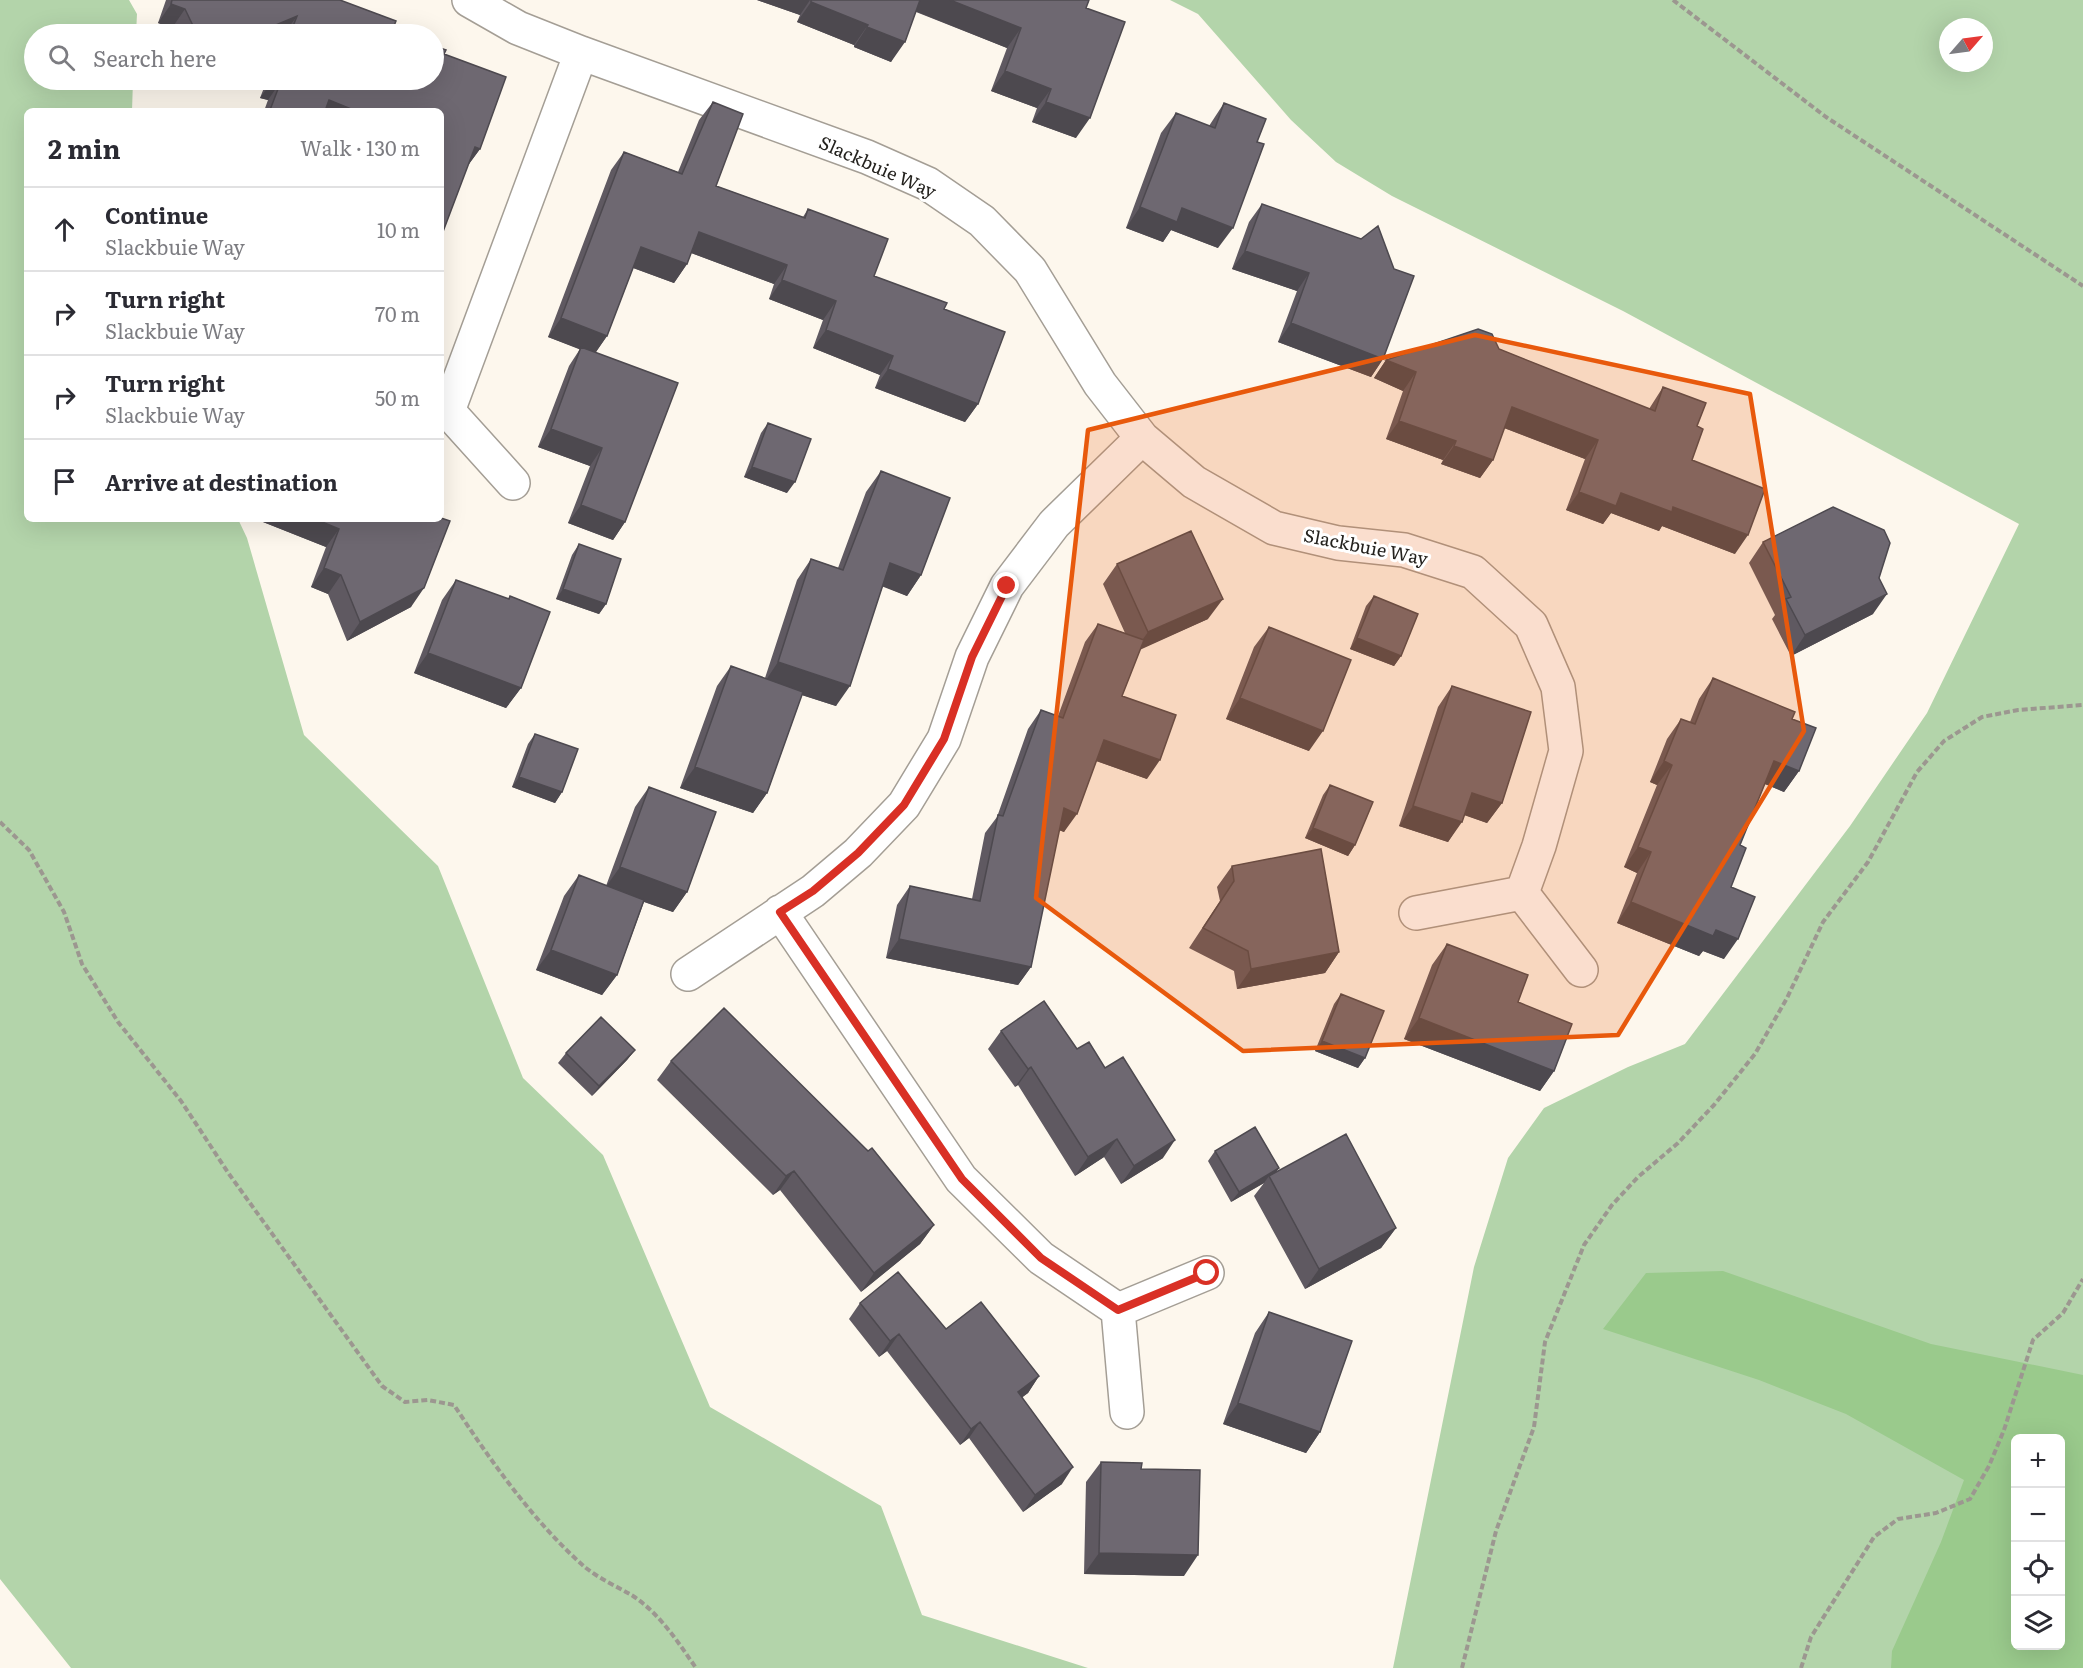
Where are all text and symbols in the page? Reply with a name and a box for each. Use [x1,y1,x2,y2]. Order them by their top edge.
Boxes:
north arrow [1939,18,1993,72]
search box [24,24,444,90]
icon: search [45,41,78,74]
text: Search here [93,41,216,74]
text: 2 min [48,128,121,167]
street label: Slackbuie Way [815,128,942,204]
text: Walk · 130 m [300,132,420,162]
text: Continue [105,198,208,231]
icon: ahead [48,213,81,246]
text: 10 m [377,214,420,244]
text: Slackbuie Way [105,231,245,261]
text: Turn right [105,282,225,315]
icon: right [48,297,81,330]
text: 70 m [375,298,420,328]
text: Slackbuie Way [105,315,245,345]
text: Turn right [105,366,225,399]
icon: right [48,381,81,414]
text: 50 m [375,382,420,412]
text: Slackbuie Way [105,399,245,429]
icon: arrive [48,465,81,498]
text: Arrive at destination [105,465,338,498]
street label: Slackbuie Way [1302,521,1431,571]
route end [993,572,1019,598]
route start [1193,1259,1219,1285]
map controls [2011,1434,2065,1650]
button: + [2011,1434,2065,1488]
button: − [2011,1488,2065,1542]
button: locate [2011,1542,2065,1596]
button: layers [2011,1596,2065,1650]

